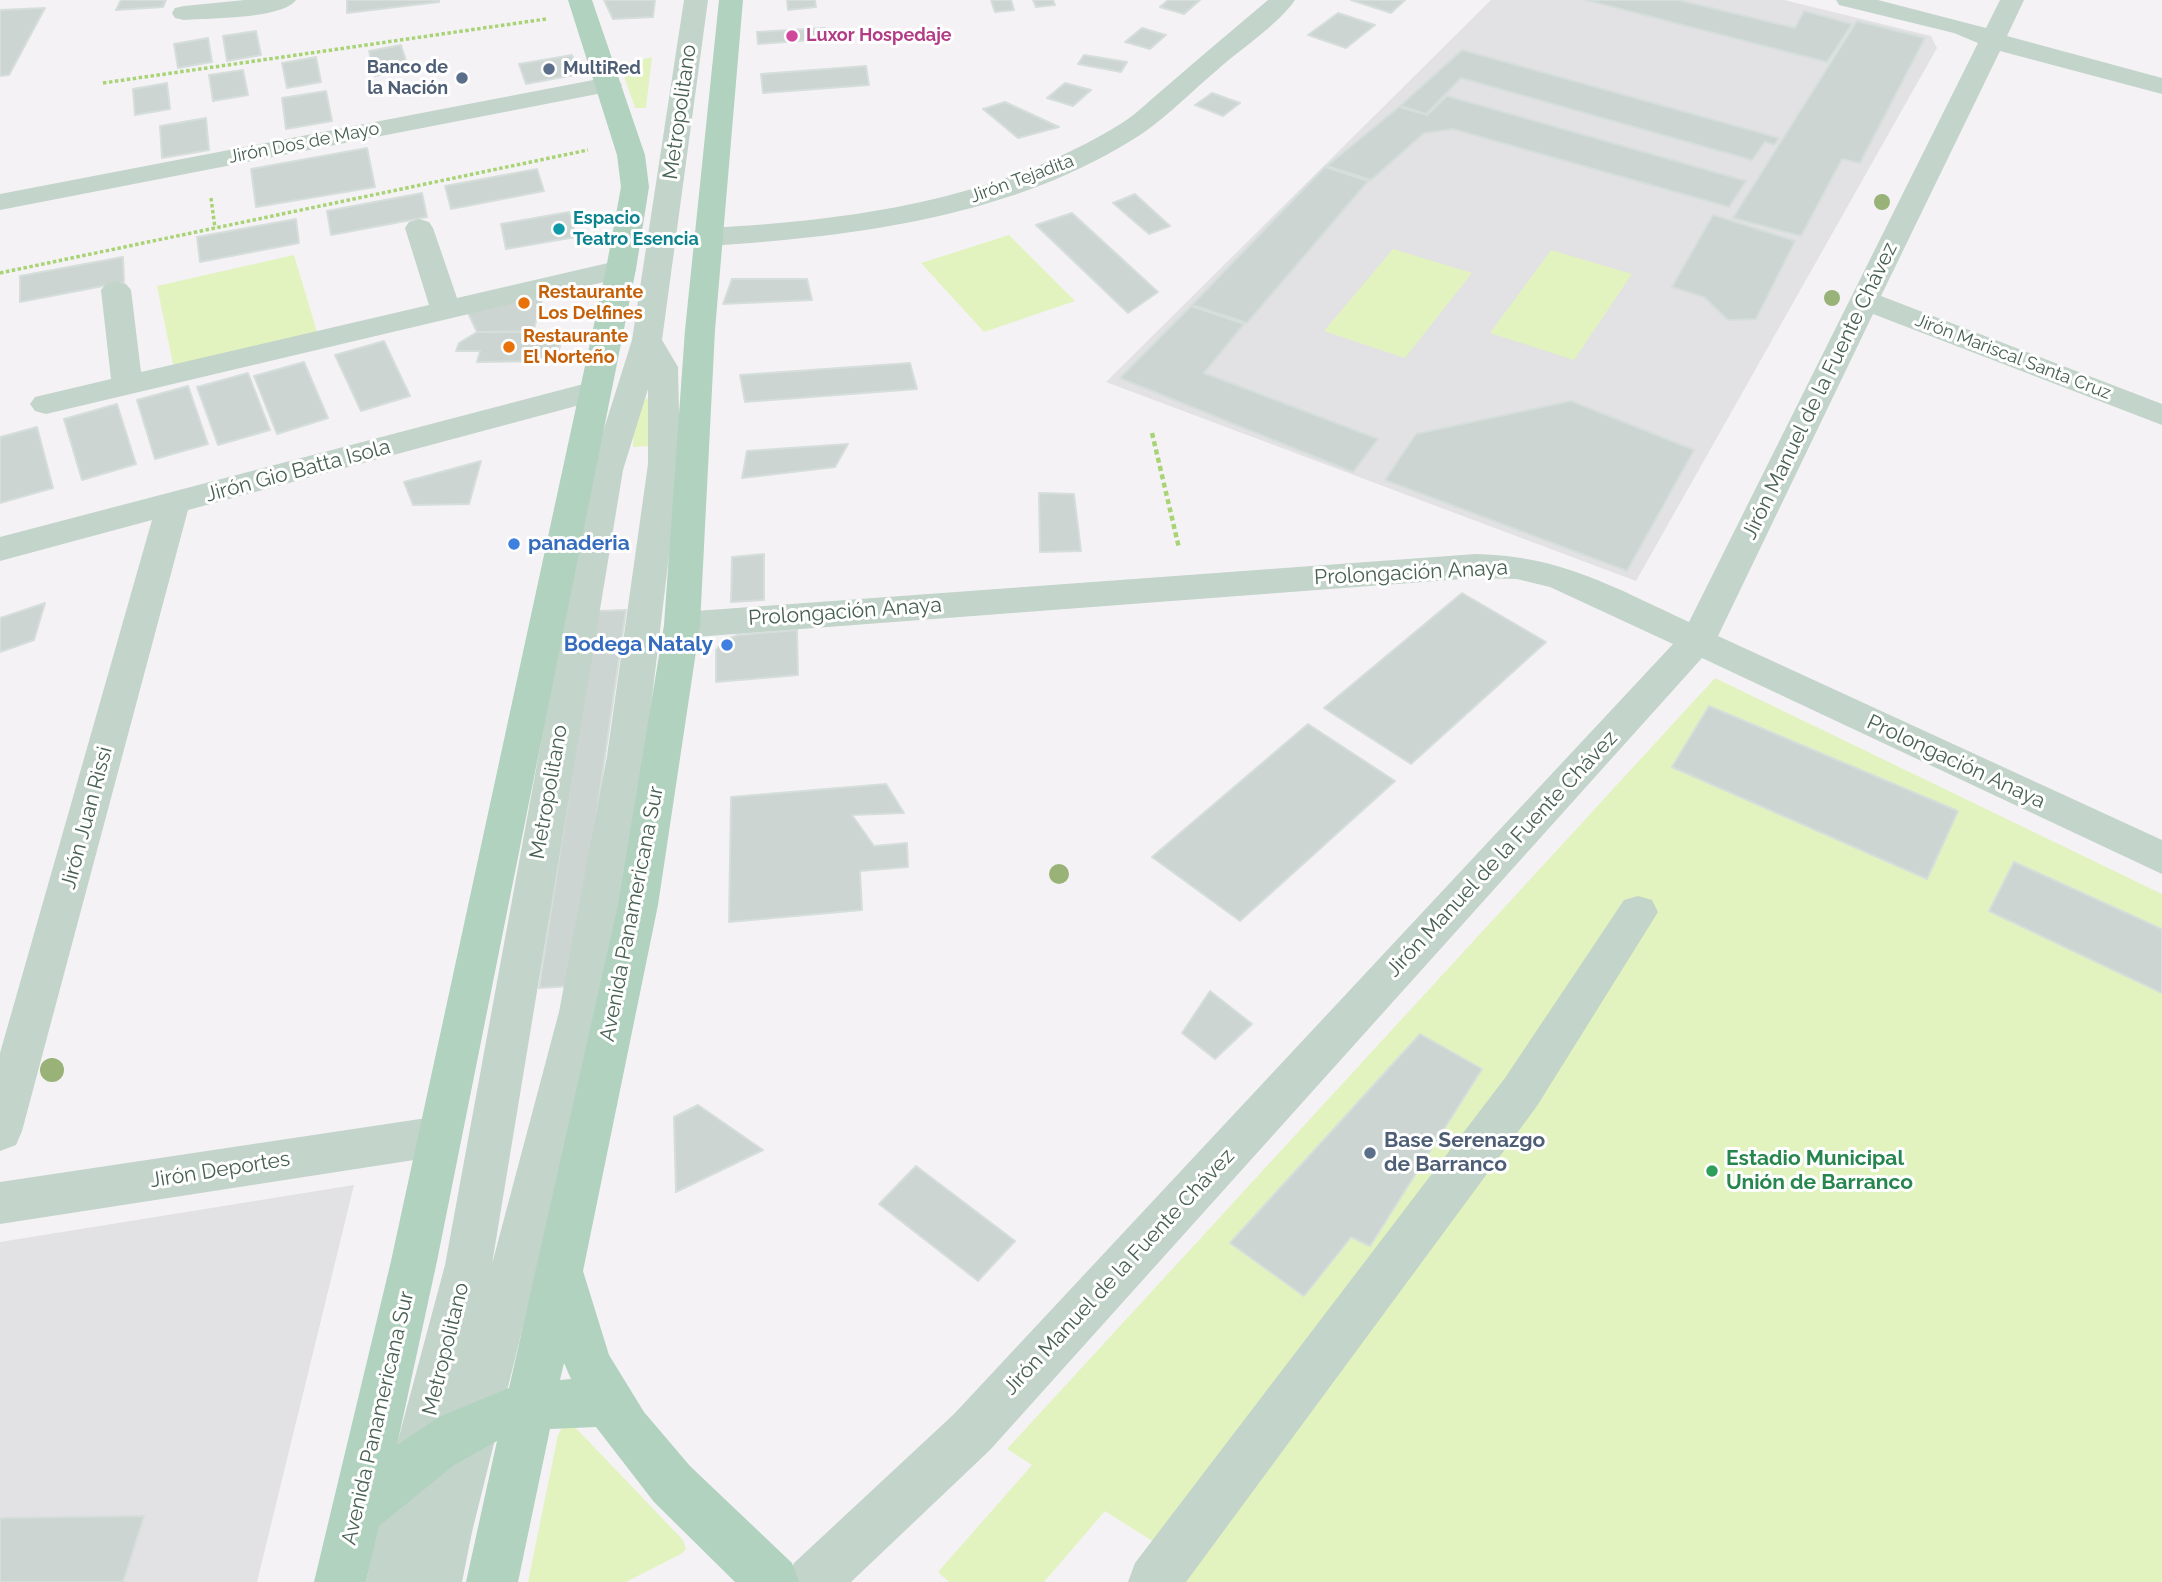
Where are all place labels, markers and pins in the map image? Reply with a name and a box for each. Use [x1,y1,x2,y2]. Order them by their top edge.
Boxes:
place label: Luxor Hospedaje [806,25,952,47]
marker: Luxor Hospedaje [784,28,800,44]
place label: Banco de la Nación [367,57,448,100]
place label: MultiRed [563,58,641,80]
marker: MultiRed [541,61,557,77]
marker: Banco de la Nación [454,70,470,86]
place label: Espacio Teatro Esencia [573,208,699,250]
marker: Espacio Teatro Esencia [551,221,567,237]
place label: Restaurante Los Delfines [538,282,643,324]
marker: Restaurante Los Delfines [516,295,532,311]
place label: Restaurante El Norteño [523,326,628,368]
marker: Restaurante El Norteño [501,339,517,355]
place label: panaderia [528,531,630,557]
marker: panaderia [506,536,522,552]
place label: Bodega Nataly [564,632,713,658]
marker: Bodega Nataly [719,637,735,653]
place label: Base Serenazgo de Barranco [1384,1128,1545,1178]
marker: Base Serenazgo de Barranco [1362,1145,1378,1161]
place label: Estadio Municipal Unión de Barranco [1726,1146,1913,1196]
marker: Estadio Municipal Unión de Barranco [1704,1163,1720,1179]

